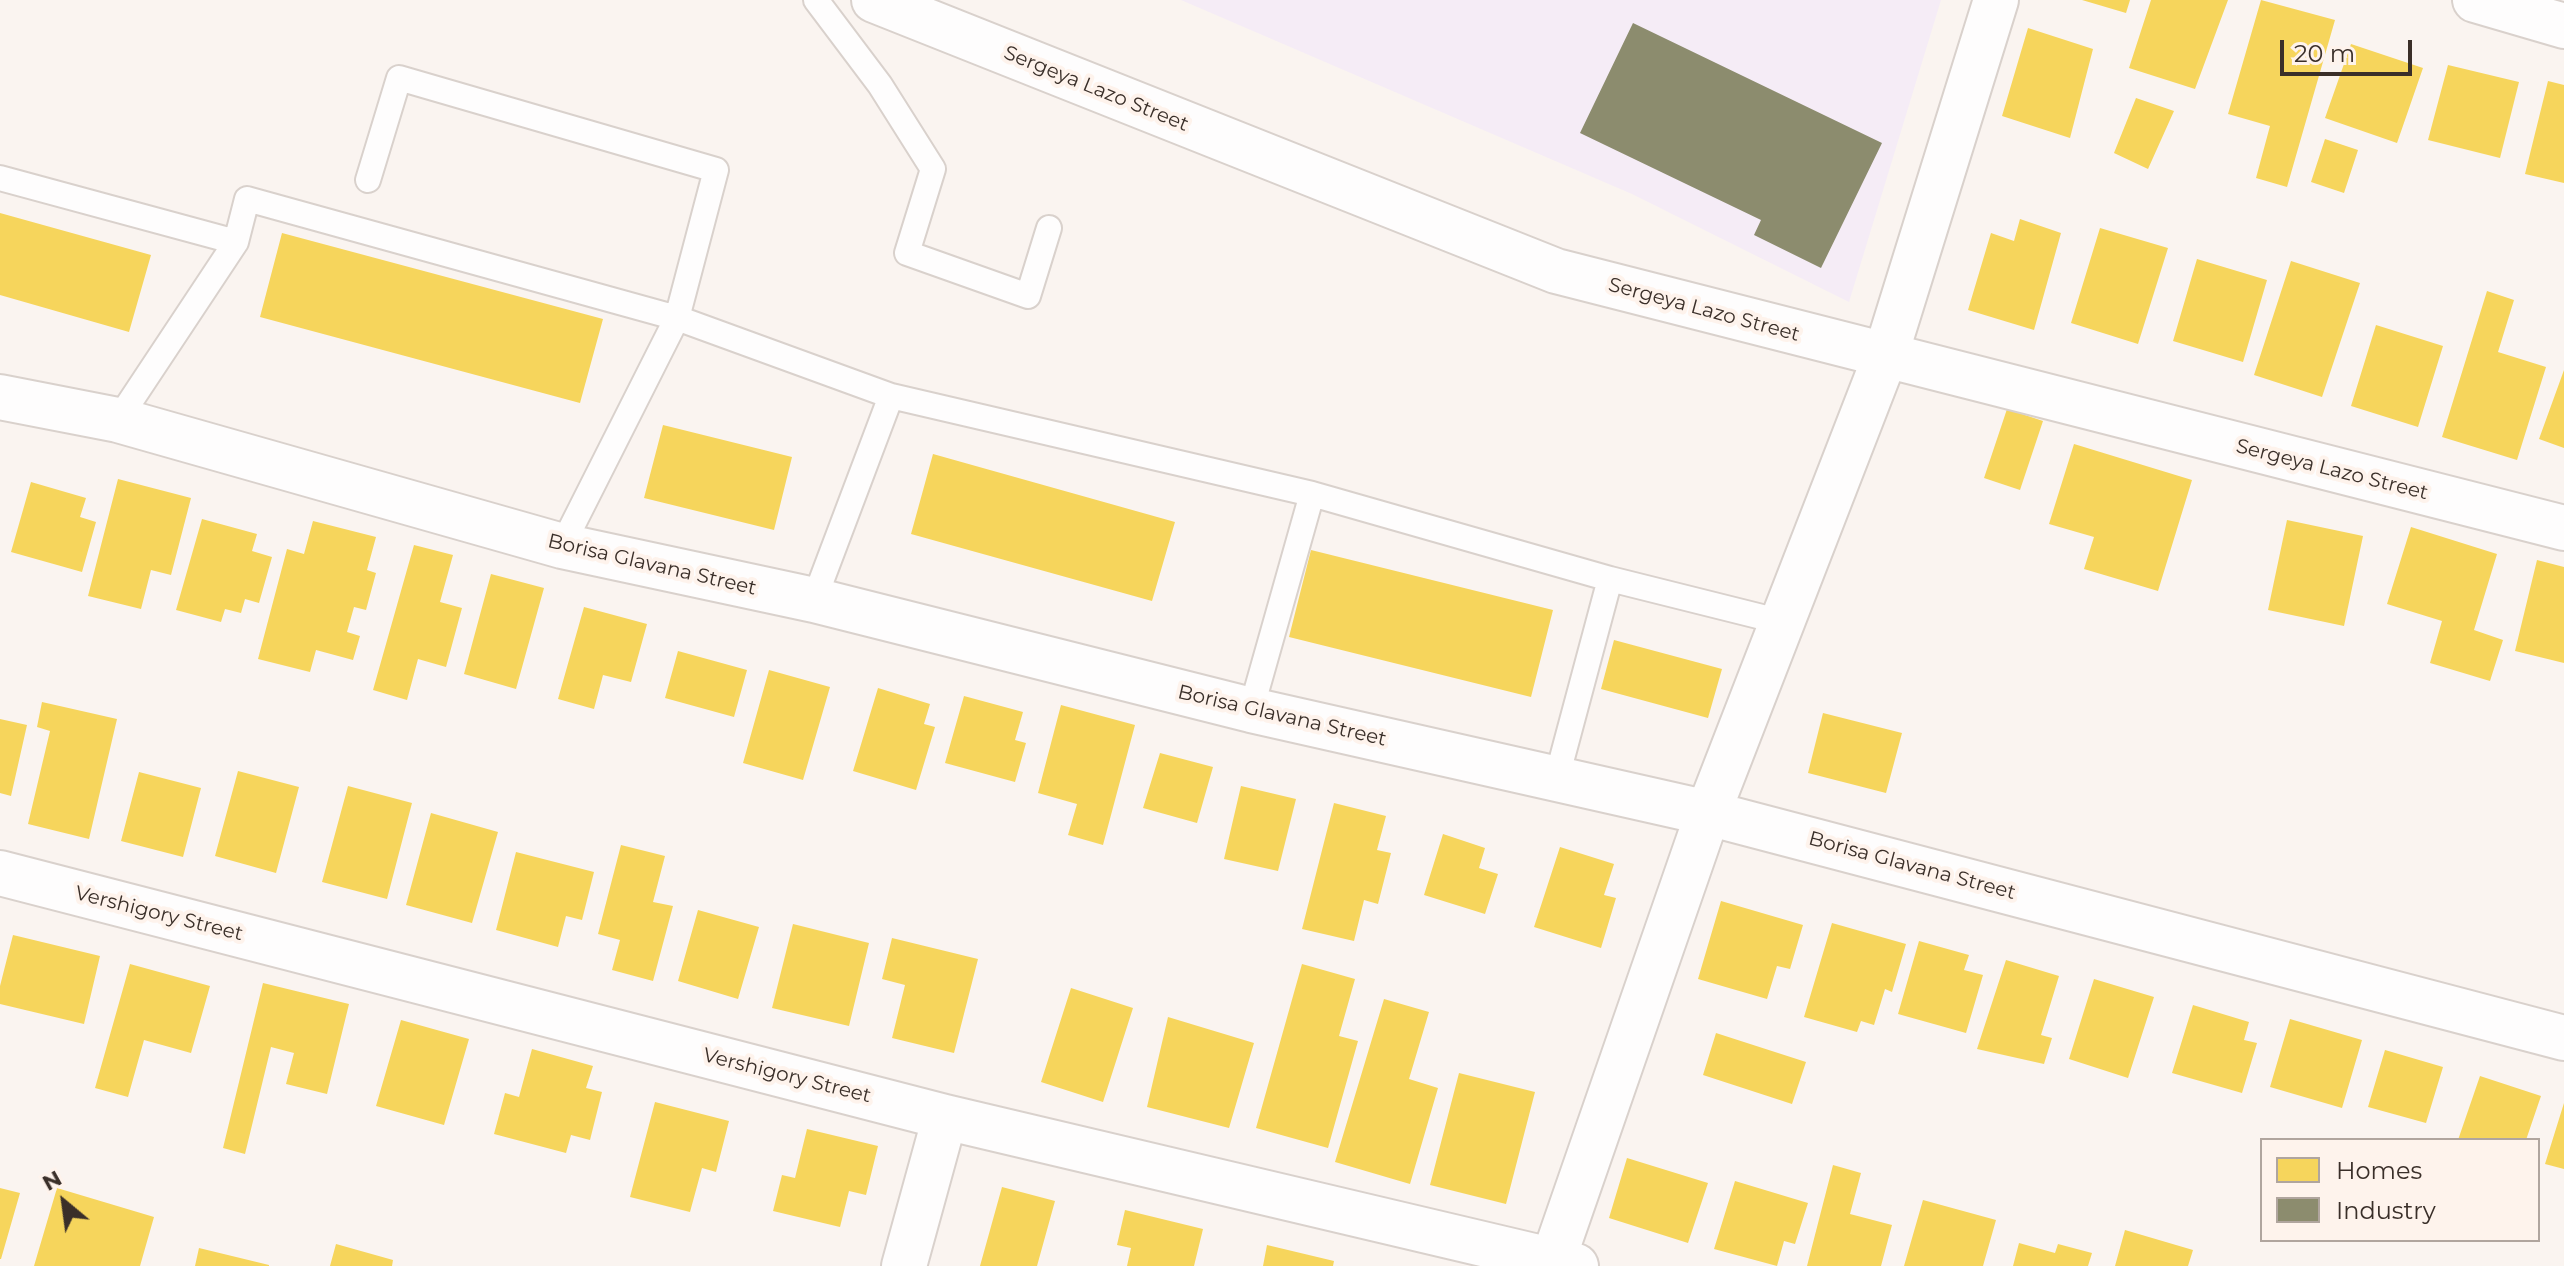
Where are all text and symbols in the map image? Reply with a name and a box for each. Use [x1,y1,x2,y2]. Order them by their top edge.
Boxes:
scale bar [2284,24,2416,74]
text: 20 m [2294,39,2355,68]
street label: Sergeya Lazo Street [1000,41,1192,137]
street label: Sergeya Lazo Street [1606,273,1802,347]
street label: Sergeya Lazo Street [2233,435,2431,505]
street label: Borisa Glavana Street [545,529,759,601]
street label: Borisa Glavana Street [1175,680,1389,752]
street label: Borisa Glavana Street [1806,827,2018,905]
street label: Vershigory Street [73,882,245,946]
street label: Vershigory Street [701,1044,873,1108]
legend [2260,1138,2540,1242]
text: Homes [2336,1156,2422,1185]
north arrow [24,1162,104,1242]
text: N [38,1164,66,1197]
text: Industry [2336,1196,2436,1225]

